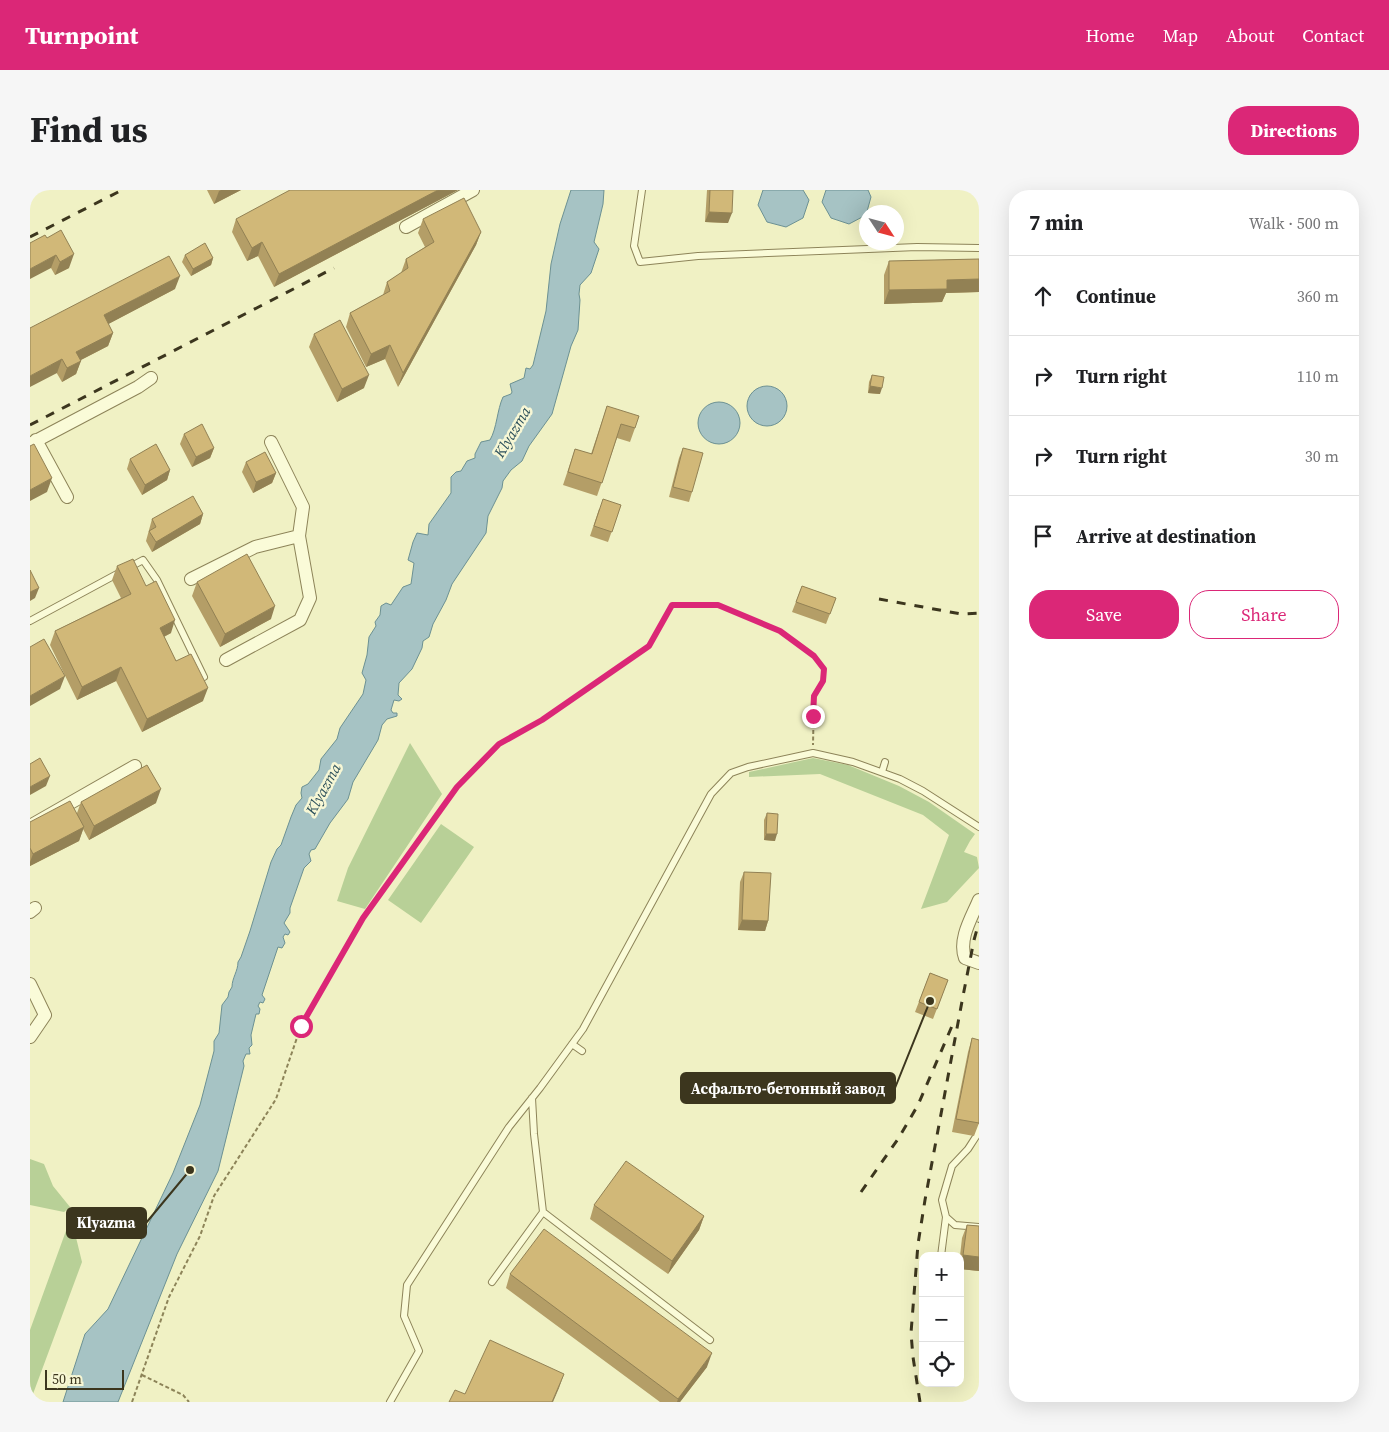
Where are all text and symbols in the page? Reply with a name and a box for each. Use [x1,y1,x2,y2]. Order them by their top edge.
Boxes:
text: Turnpoint [25,19,138,52]
text: Home [1086,23,1135,48]
text: Map [1163,23,1198,48]
text: About [1226,23,1274,48]
text: Contact [1302,23,1364,48]
text: Find us [30,106,148,154]
button: Directions [1228,106,1359,155]
north arrow [859,205,904,250]
text: 7 min [1029,208,1084,237]
text: Walk · 500 m [1249,212,1339,234]
icon: ahead [1029,282,1057,310]
text: Continue [1076,283,1156,309]
text: 360 m [1297,285,1339,307]
icon: right [1029,362,1057,390]
text: Turn right [1076,363,1167,389]
text: 110 m [1297,365,1339,387]
water label: Klyazma [488,402,535,462]
icon: right [1029,442,1057,470]
text: Turn right [1076,443,1167,469]
text: 30 m [1305,445,1339,467]
icon: arrive [1029,522,1057,550]
text: Arrive at destination [1076,523,1256,549]
button: Save [1029,590,1179,639]
button: Share [1189,590,1339,639]
route end [802,705,825,728]
water label: Klyazma [300,759,346,819]
route start [290,1015,313,1038]
callout: Асфальто-бетонный завод [681,1073,895,1103]
text: Асфальто-бетонный завод [691,1078,885,1099]
callout: Klyazma [67,1208,146,1238]
text: Klyazma [76,1212,137,1233]
map controls [919,1252,964,1387]
button: + [919,1252,964,1297]
button: − [919,1297,964,1342]
button: locate [919,1342,964,1387]
scale bar [45,1367,124,1390]
text: 50 m [52,1369,82,1389]

